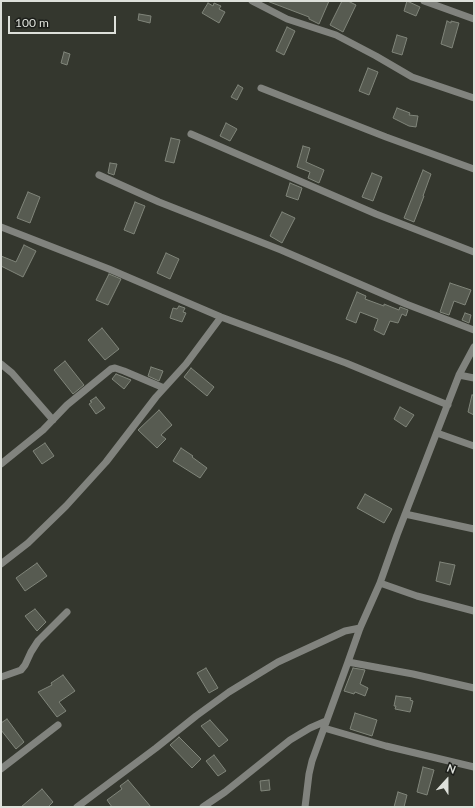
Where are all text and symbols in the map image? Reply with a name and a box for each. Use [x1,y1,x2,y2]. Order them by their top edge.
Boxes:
scale bar [10,8,118,34]
text: 100 m [15,15,49,30]
north arrow [427,760,467,800]
text: N [445,761,458,776]

